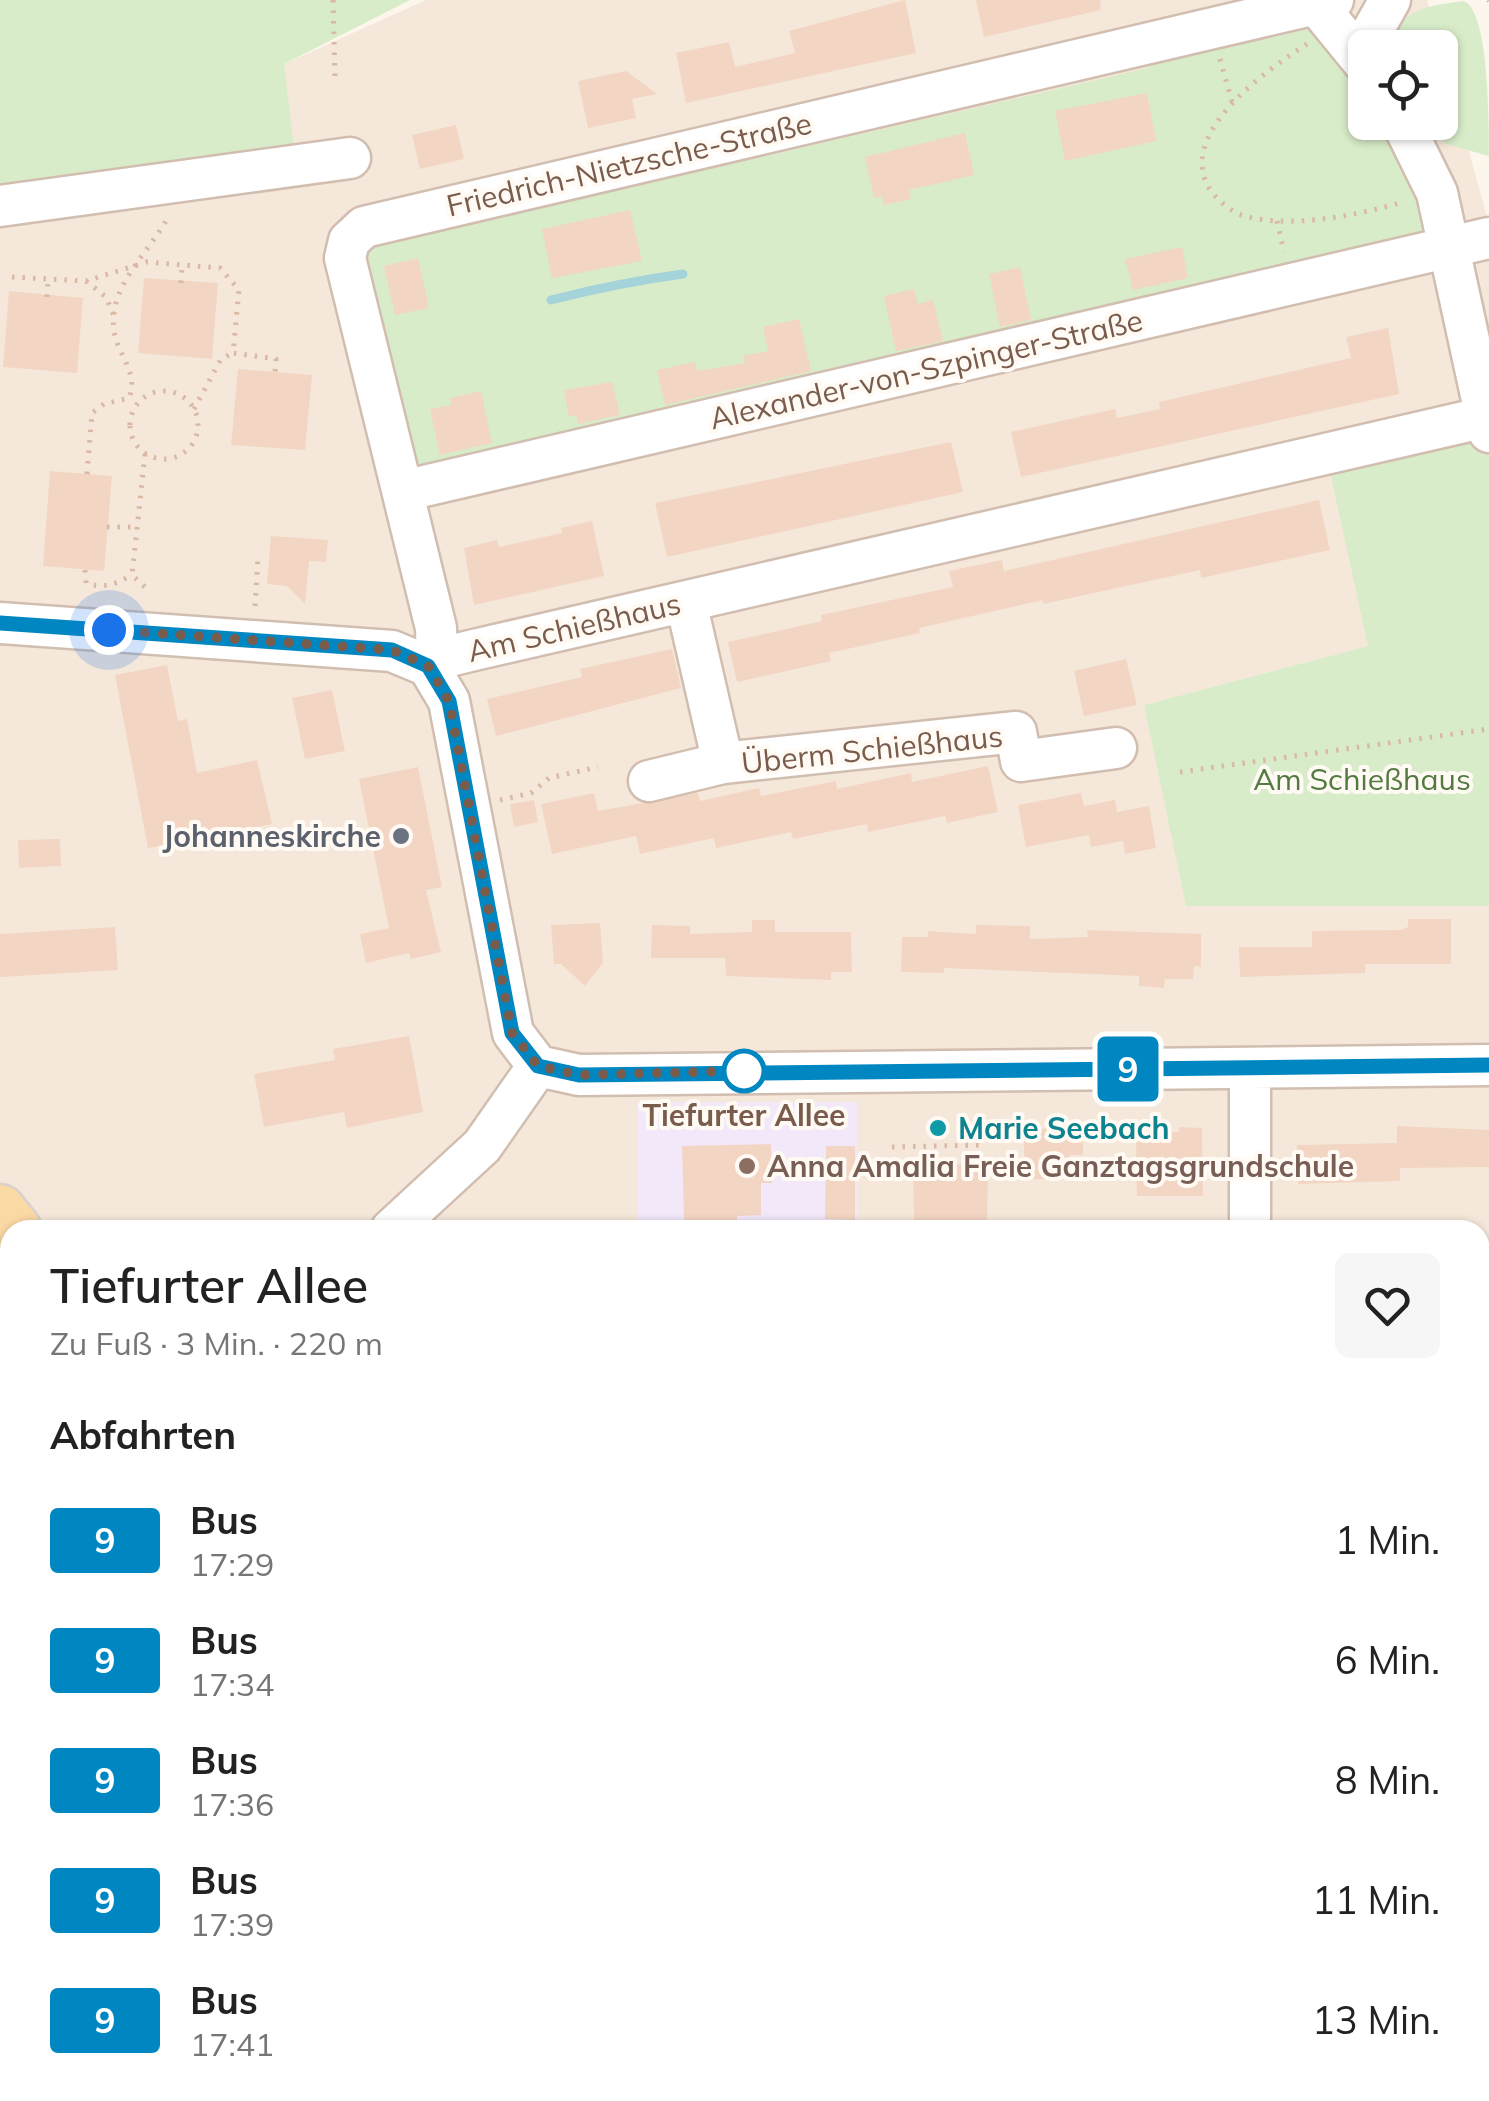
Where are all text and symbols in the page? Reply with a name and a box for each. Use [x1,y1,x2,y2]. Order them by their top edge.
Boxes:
map controls [1348,30,1458,140]
button: locate [1348,30,1458,140]
street label: Friedrich-Nietzsche-Straße [443,103,815,225]
street label: Alexander-von-Szpinger-Straße [706,301,1146,437]
street label: Am Schießhaus [464,584,684,670]
your location [84,605,134,655]
street label: Überm Schießhaus [739,716,1005,782]
park label: Am Schießhaus [1253,760,1471,798]
place label: Johanneskirche [162,817,381,855]
marker: Johanneskirche [390,825,412,847]
line badge: 9 [1096,1036,1160,1102]
text: 9 [1117,1047,1139,1091]
marker: Tiefurter Allee [723,1050,765,1092]
place label: Tiefurter Allee [642,1096,846,1134]
place label: Marie Seebach [958,1109,1170,1147]
marker: Marie Seebach [927,1117,949,1139]
place label: Anna Amalia Freie Ganztagsgrundschule [767,1147,1354,1185]
marker: Anna Amalia Freie Ganztagsgrundschule [736,1155,758,1177]
button: heart [1335,1253,1440,1358]
text: Tiefurter Allee [50,1255,368,1315]
text: Zu Fuß · 3 Min. · 220 m [50,1323,383,1363]
text: Abfahrten [50,1411,236,1459]
text: Bus [190,1496,258,1544]
text: 1 Min. [1335,1516,1440,1564]
text: 9 [94,1518,116,1562]
text: 17:29 [190,1544,274,1584]
text: Bus [190,1616,258,1664]
text: 6 Min. [1335,1636,1440,1684]
text: 9 [94,1638,116,1682]
text: 17:34 [190,1664,274,1704]
text: Bus [190,1736,258,1784]
text: 8 Min. [1335,1756,1440,1804]
text: 9 [94,1758,116,1802]
text: 17:36 [190,1784,274,1824]
text: Bus [190,1856,258,1904]
text: 11 Min. [1312,1876,1440,1924]
text: 9 [94,1878,116,1922]
text: 17:39 [190,1904,274,1944]
text: Bus [190,1976,258,2024]
text: 13 Min. [1312,1996,1440,2044]
text: 9 [94,1998,116,2042]
text: 17:41 [190,2024,274,2064]

